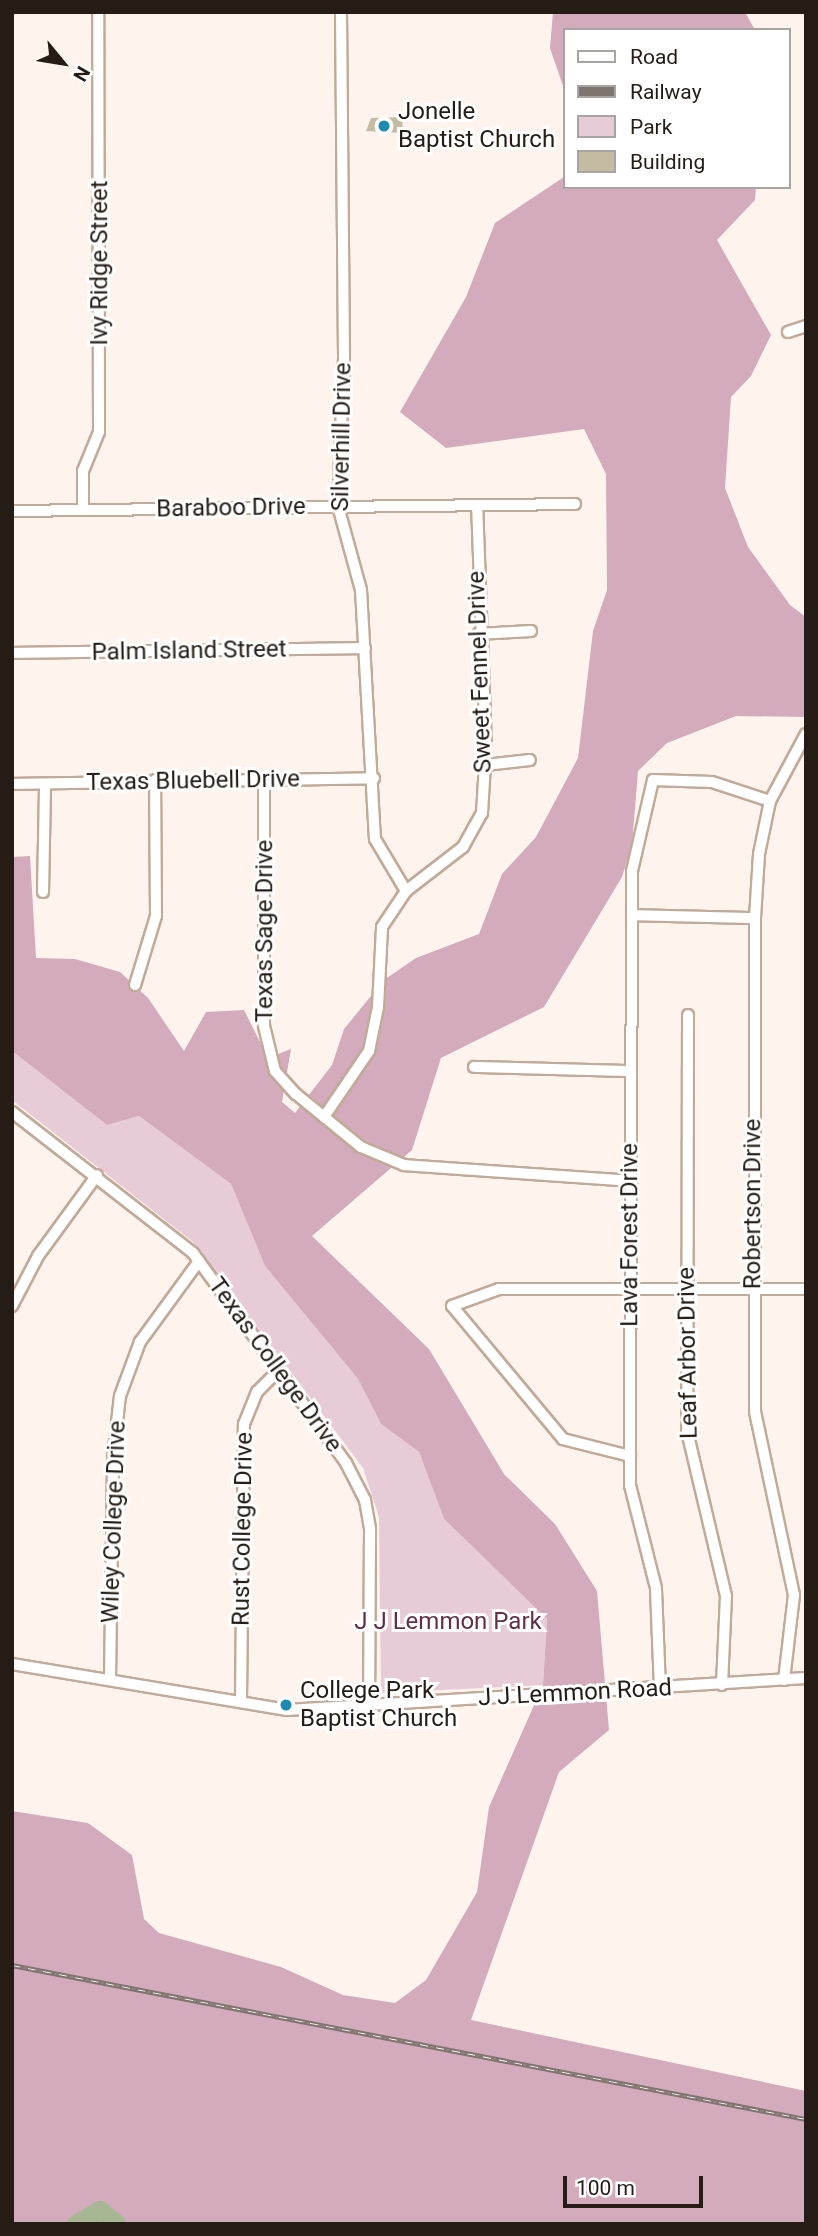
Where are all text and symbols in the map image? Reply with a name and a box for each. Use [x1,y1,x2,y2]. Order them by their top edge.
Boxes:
north arrow [28,28,98,98]
legend [562,28,790,189]
text: Road [630,45,678,69]
text: N [68,62,95,85]
text: Railway [630,80,702,104]
place label: Jonelle Baptist Church [398,98,555,154]
text: Park [630,115,672,139]
marker: Jonelle Baptist Church [376,118,392,134]
text: Building [630,150,705,174]
street label: Ivy Ridge Street [86,180,114,346]
street label: Silverhill Drive [326,362,358,512]
street label: Baraboo Drive [156,492,306,524]
street label: Sweet Fennel Drive [462,570,498,774]
street label: Palm Island Street [91,635,287,667]
street label: Texas Bluebell Drive [86,765,300,797]
street label: Texas Sage Drive [251,840,279,1022]
street label: Robertson Drive [739,1119,767,1289]
street label: Lava Forest Drive [616,1143,644,1327]
street label: Leaf Arbor Drive [672,1267,704,1439]
street label: Texas College Drive [202,1272,348,1458]
street label: Wiley College Drive [96,1420,132,1624]
street label: Rust College Drive [227,1432,259,1626]
park label: J J Lemmon Park [354,1608,542,1636]
street label: J J Lemmon Road [477,1674,673,1712]
place label: College Park Baptist Church [300,1677,457,1733]
marker: College Park Baptist Church [278,1697,294,1713]
scale bar [566,2162,706,2206]
text: 100 m [576,2176,635,2200]

